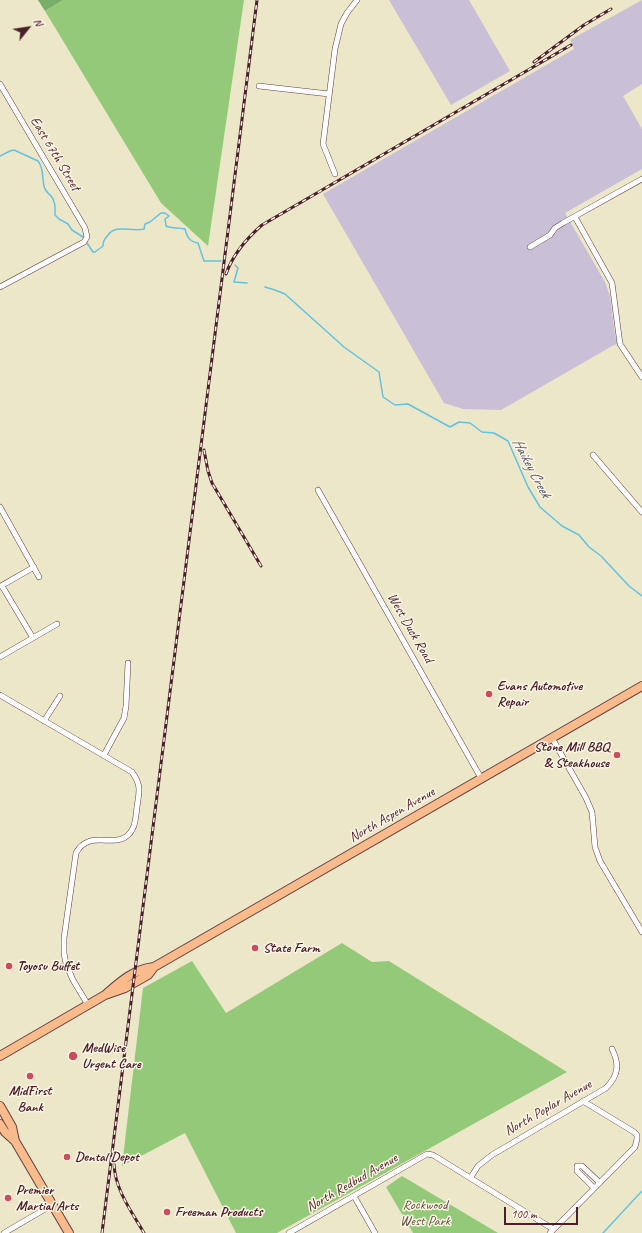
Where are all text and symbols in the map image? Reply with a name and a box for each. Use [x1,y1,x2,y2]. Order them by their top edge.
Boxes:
north arrow [8,8,48,48]
text: N [31,16,46,28]
street label: East 67th Street [26,114,84,194]
water label: Haikey Creek [508,435,554,501]
street label: West Duck Road [383,590,437,666]
place label: Evans Automotive Repair [497,678,582,710]
marker: Evans Automotive Repair [484,689,494,699]
place label: Stone Mill BBQ & Steakhouse [534,739,609,772]
marker: Stone Mill BBQ & Steakhouse [612,750,622,760]
street label: North Aspen Avenue [346,784,438,846]
place label: State Farm [263,940,320,956]
marker: State Farm [250,943,260,953]
place label: Toyosu Buffet [17,958,79,974]
marker: Toyosu Buffet [4,961,14,971]
place label: MedWise Urgent Care [82,1040,141,1072]
marker: MedWise Urgent Care [67,1050,79,1062]
marker: MidFirst Bank [25,1071,35,1081]
street label: North Poplar Avenue [502,1076,594,1140]
place label: MidFirst Bank [9,1083,51,1116]
place label: Dental Depot [75,1149,139,1165]
street label: North Redbud Avenue [303,1150,401,1216]
marker: Dental Depot [62,1152,72,1162]
place label: Premier Martial Arts [16,1182,78,1214]
marker: Premier Martial Arts [3,1193,13,1203]
park label: Rockwood West Park [400,1197,450,1230]
scale bar [506,1199,580,1225]
place label: Freeman Products [175,1204,262,1220]
text: 100 m [511,1206,537,1222]
marker: Freeman Products [162,1207,172,1217]

